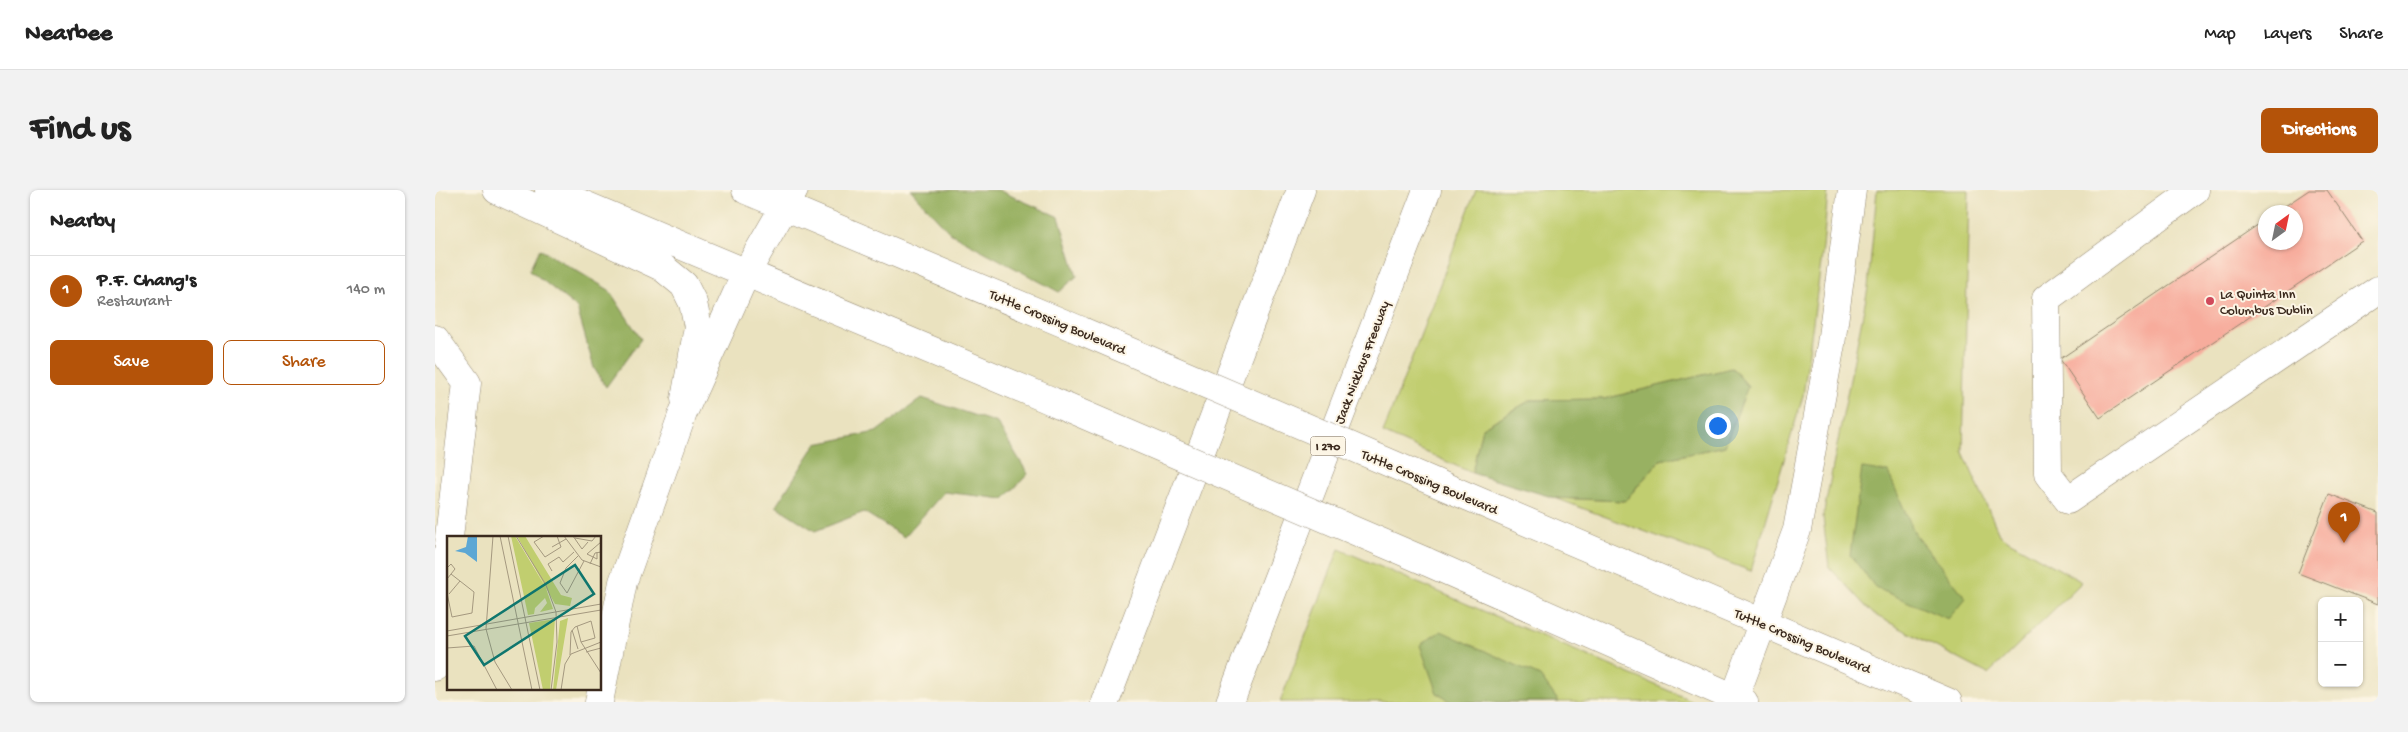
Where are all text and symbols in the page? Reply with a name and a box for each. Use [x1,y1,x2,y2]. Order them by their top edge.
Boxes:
text: Nearbee [25,20,112,49]
text: Map [2204,24,2236,45]
text: Layers [2264,24,2311,45]
text: Share [2339,24,2383,45]
button: Directions [2261,108,2378,153]
text: Find us [30,110,130,151]
north arrow [2258,205,2303,250]
text: Nearby [50,210,115,235]
text: P.F. Chang's [97,270,196,293]
text: 1 [63,281,69,300]
text: 140 m [347,281,385,300]
street label: Tuttle Crossing Boulevard [985,286,1129,360]
place label: La Quinta Inn Columbus Dublin [2220,287,2313,320]
text: Restaurant [97,293,171,312]
marker: La Quinta Inn Columbus Dublin [2204,295,2216,307]
street label: Jack Nicklaus Freeway [1332,299,1395,427]
button: Save [50,340,213,385]
button: Share [223,340,385,385]
your location [1705,413,1731,439]
road number: I 270 [1311,437,1345,456]
street label: Tuttle Crossing Boulevard [1357,446,1501,520]
pin: 1 [2328,502,2360,543]
inset map [447,536,601,690]
map controls [2318,597,2363,687]
button: + [2318,597,2363,642]
street label: Tuttle Crossing Boulevard [1730,605,1874,679]
button: − [2318,642,2363,687]

